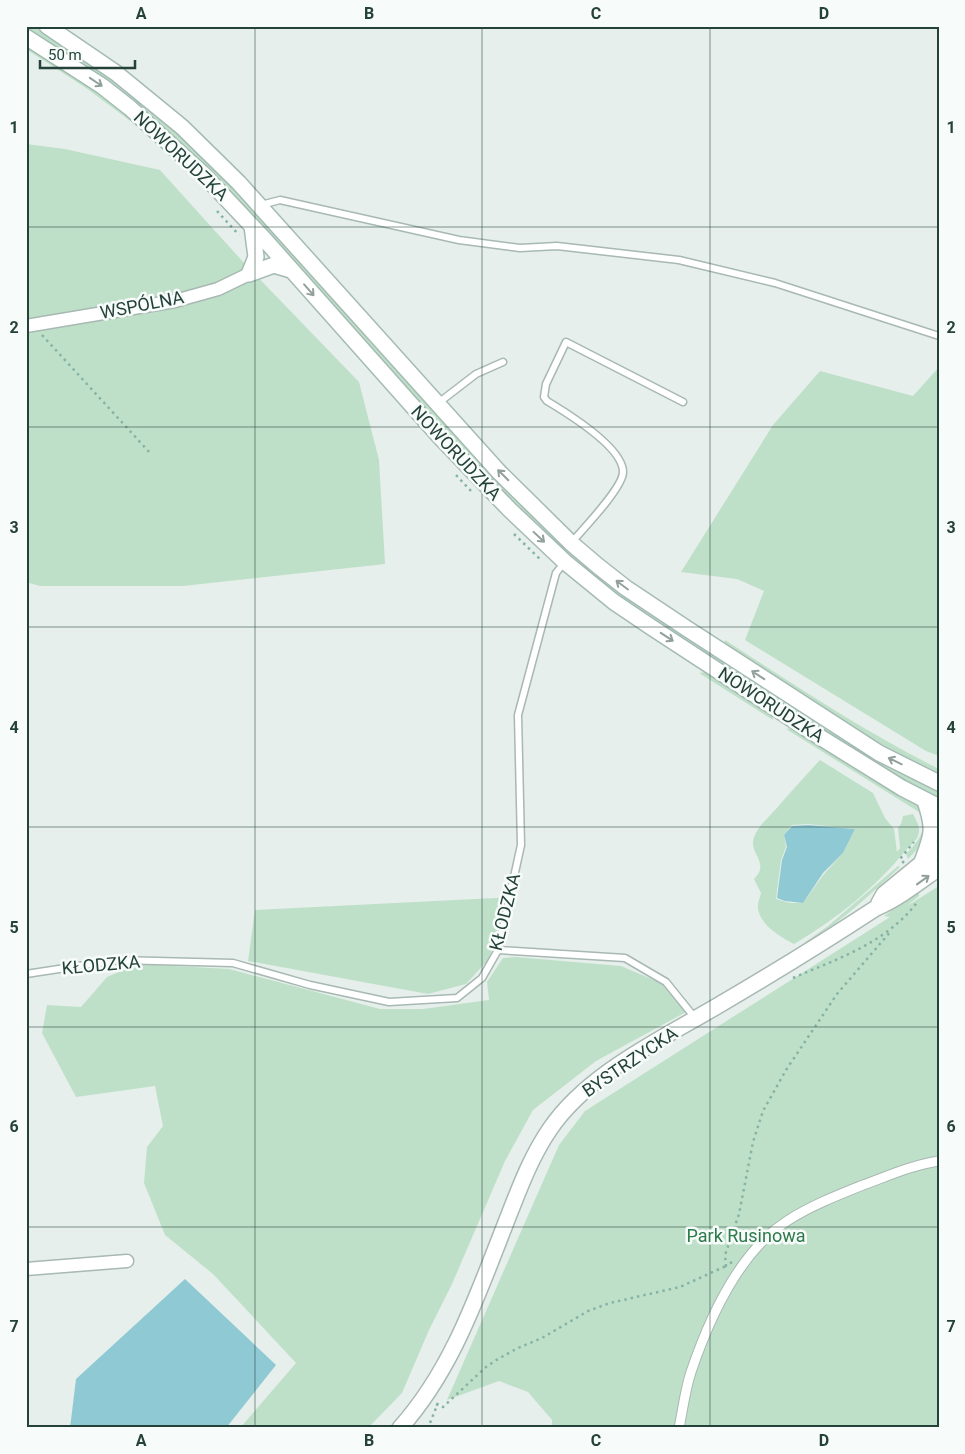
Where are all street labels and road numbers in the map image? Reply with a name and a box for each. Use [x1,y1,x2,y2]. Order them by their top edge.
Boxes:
street label: NOWORUDZKA [130,106,233,205]
street label: WSPÓLNA [98,286,186,323]
street label: NOWORUDZKA [407,401,506,505]
street label: NOWORUDZKA [714,663,828,747]
street label: KŁODZKA [485,871,524,953]
street label: KŁODZKA [61,951,141,978]
street label: BYSTRZYCKA [578,1022,681,1101]

